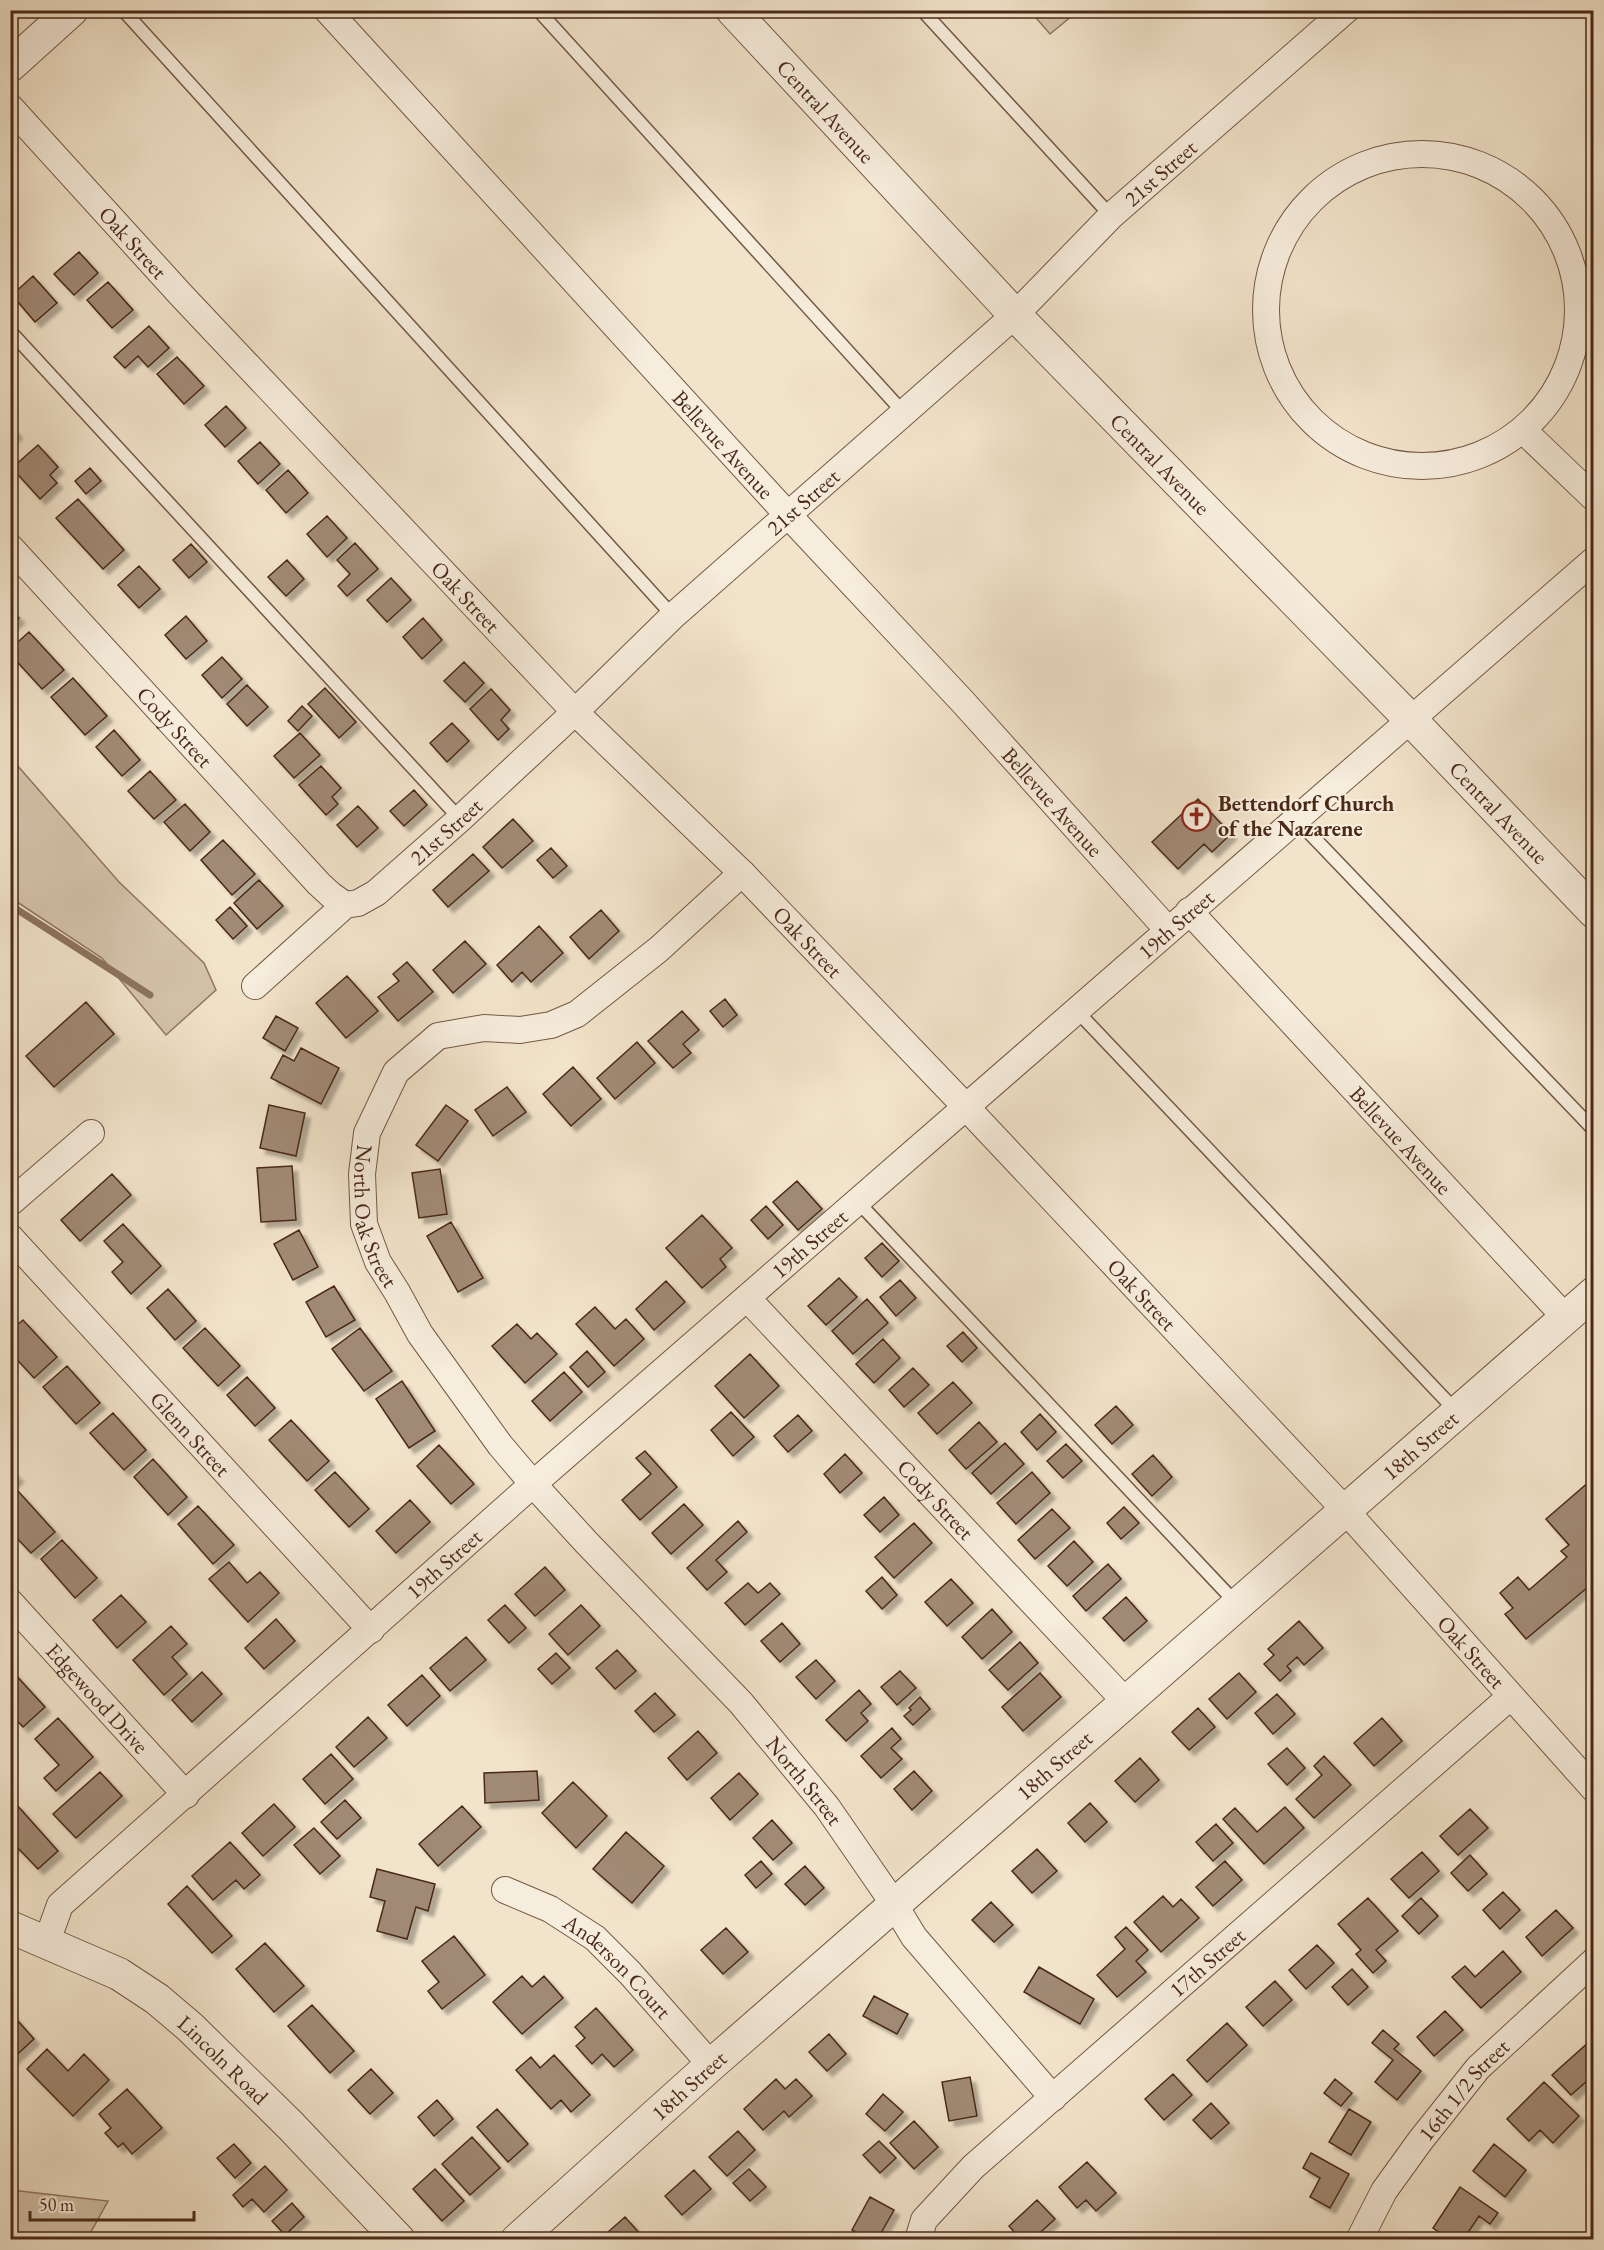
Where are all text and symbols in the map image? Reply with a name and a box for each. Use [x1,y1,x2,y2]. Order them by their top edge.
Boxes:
street label: Central Avenue [770,53,881,170]
street label: 21st Street [1118,133,1203,213]
street label: Oak Street [92,200,173,285]
street label: Bellevue Avenue [666,384,781,506]
street label: Central Avenue [1104,407,1217,522]
street label: 21st Street [761,462,846,542]
street label: Oak Street [425,555,507,639]
street label: Cody Street [130,680,219,774]
street label: Bellevue Avenue [995,741,1110,863]
street label: Central Avenue [1443,755,1555,871]
place label: Bettendorf Church of the Nazarene [1218,789,1394,843]
street label: 21st Street [404,792,489,872]
church icon: Bettendorf Church of the Nazarene [1181,800,1213,832]
street label: 19th Street [1132,883,1220,966]
street label: Oak Street [766,900,849,984]
street label: Bellevue Avenue [1343,1080,1458,1201]
street label: North Oak Street [347,1143,404,1293]
street label: 19th Street [765,1203,854,1285]
street label: Oak Street [1101,1252,1183,1337]
street label: Glenn Street [144,1385,237,1483]
street label: 18th Street [1376,1404,1465,1487]
street label: Cody Street [891,1453,980,1546]
street label: 19th Street [400,1522,488,1605]
street label: Oak Street [1431,1609,1512,1695]
street label: Edgewood Drive [39,1637,155,1760]
street label: 18th Street [1010,1724,1099,1807]
street label: North Street [759,1730,849,1831]
street label: Anderson Court [557,1907,678,2025]
street label: 17th Street [1163,1921,1252,2004]
street label: Lincoln Road [171,2009,275,2112]
street label: 16th 1/2 Street [1412,2032,1516,2147]
street label: 18th Street [645,2044,733,2127]
scale bar [30,2184,194,2222]
text: 50 m [39,2193,74,2216]

